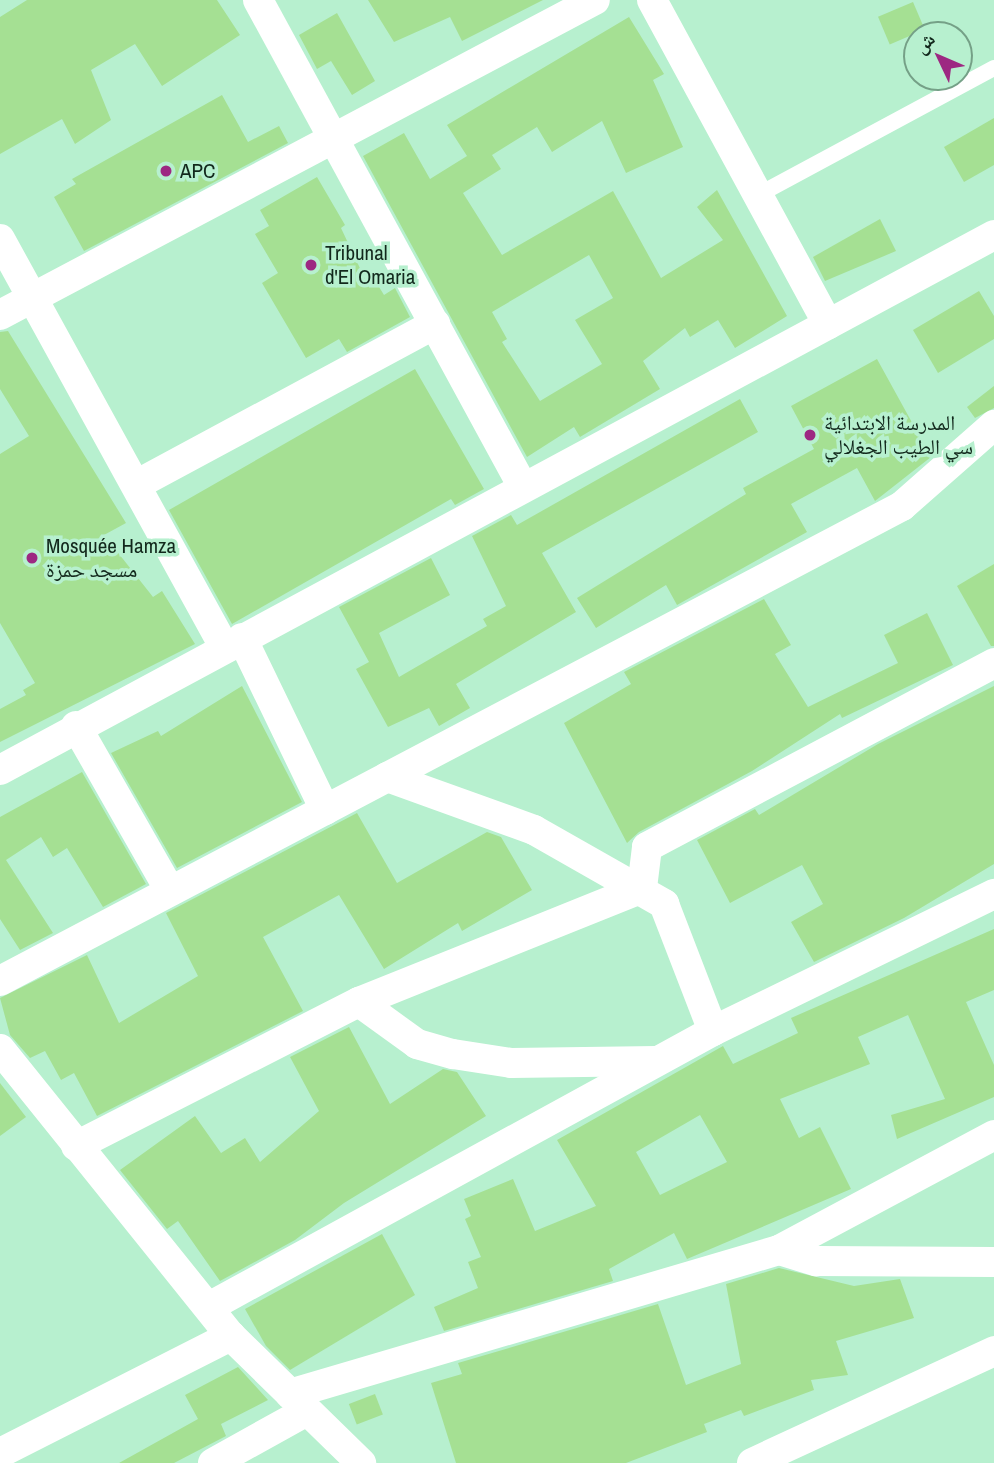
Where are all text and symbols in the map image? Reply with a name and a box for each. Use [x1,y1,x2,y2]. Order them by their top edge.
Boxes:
north arrow [903,21,973,91]
text: ش [908,27,941,59]
place label: APC [180,158,215,184]
marker: APC [158,163,174,179]
place label: Tribunal d'El Omaria [325,240,415,290]
marker: Tribunal d'El Omaria [303,257,319,273]
place label: المدرسة الابتدائية سي الطيب الجغلالي [824,410,973,460]
marker: المدرسة الابتدائية سي الطيب الجغلالي [802,427,818,443]
place label: Mosquée Hamza مسجد حمزة [46,533,176,583]
marker: Mosquée Hamza مسجد حمزة [24,550,40,566]

